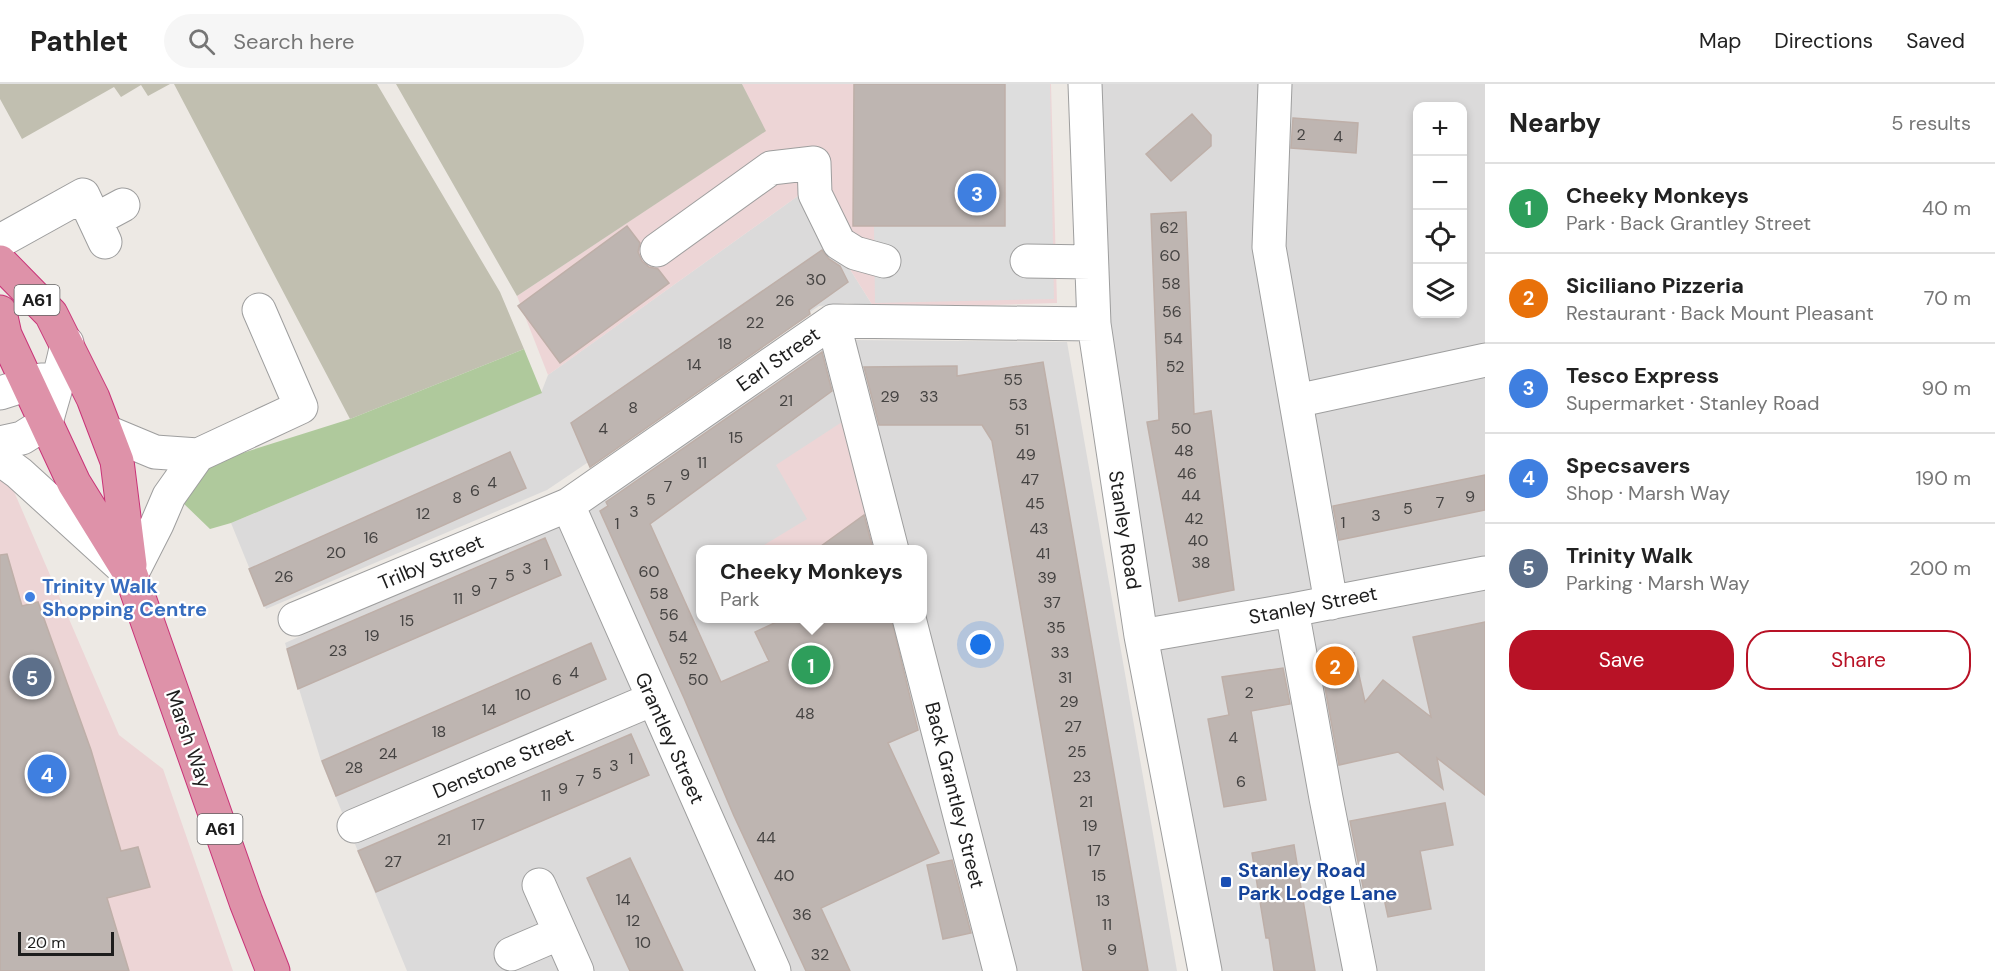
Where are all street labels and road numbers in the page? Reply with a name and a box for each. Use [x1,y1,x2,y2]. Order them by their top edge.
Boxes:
road number: A61 [15,285,60,315]
street label: Earl Street [731,321,825,397]
street label: Stanley Road [1103,469,1147,591]
street label: Trilby Street [375,528,488,596]
street label: Stanley Street [1247,580,1380,630]
street label: Grantley Street [629,668,711,808]
street label: Marsh Way [160,687,218,791]
street label: Back Grantley Street [919,699,991,891]
street label: Denstone Street [429,722,577,804]
road number: A61 [198,814,242,844]

